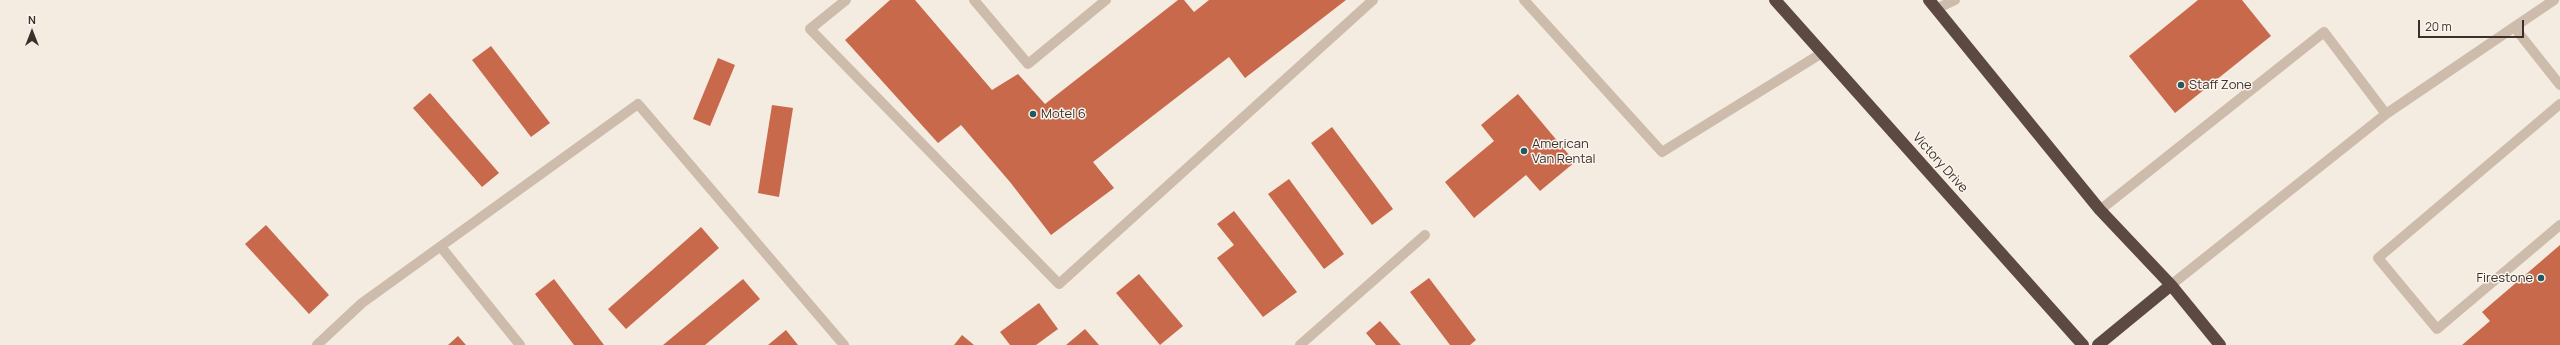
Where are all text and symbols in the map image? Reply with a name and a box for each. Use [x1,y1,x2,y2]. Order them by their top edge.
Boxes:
north arrow [12,12,52,52]
text: N [28,12,36,27]
scale bar [2420,12,2526,38]
text: 20 m [2425,18,2452,35]
place label: Staff Zone [2189,77,2252,93]
marker: Staff Zone [2176,80,2186,90]
place label: Motel 6 [1041,106,1086,122]
marker: Motel 6 [1028,109,1038,119]
street label: Victory Drive [1909,130,1971,196]
place label: American Van Rental [1532,136,1596,167]
marker: American Van Rental [1519,146,1529,156]
place label: Firestone [2477,270,2533,286]
marker: Firestone [2536,273,2546,283]

